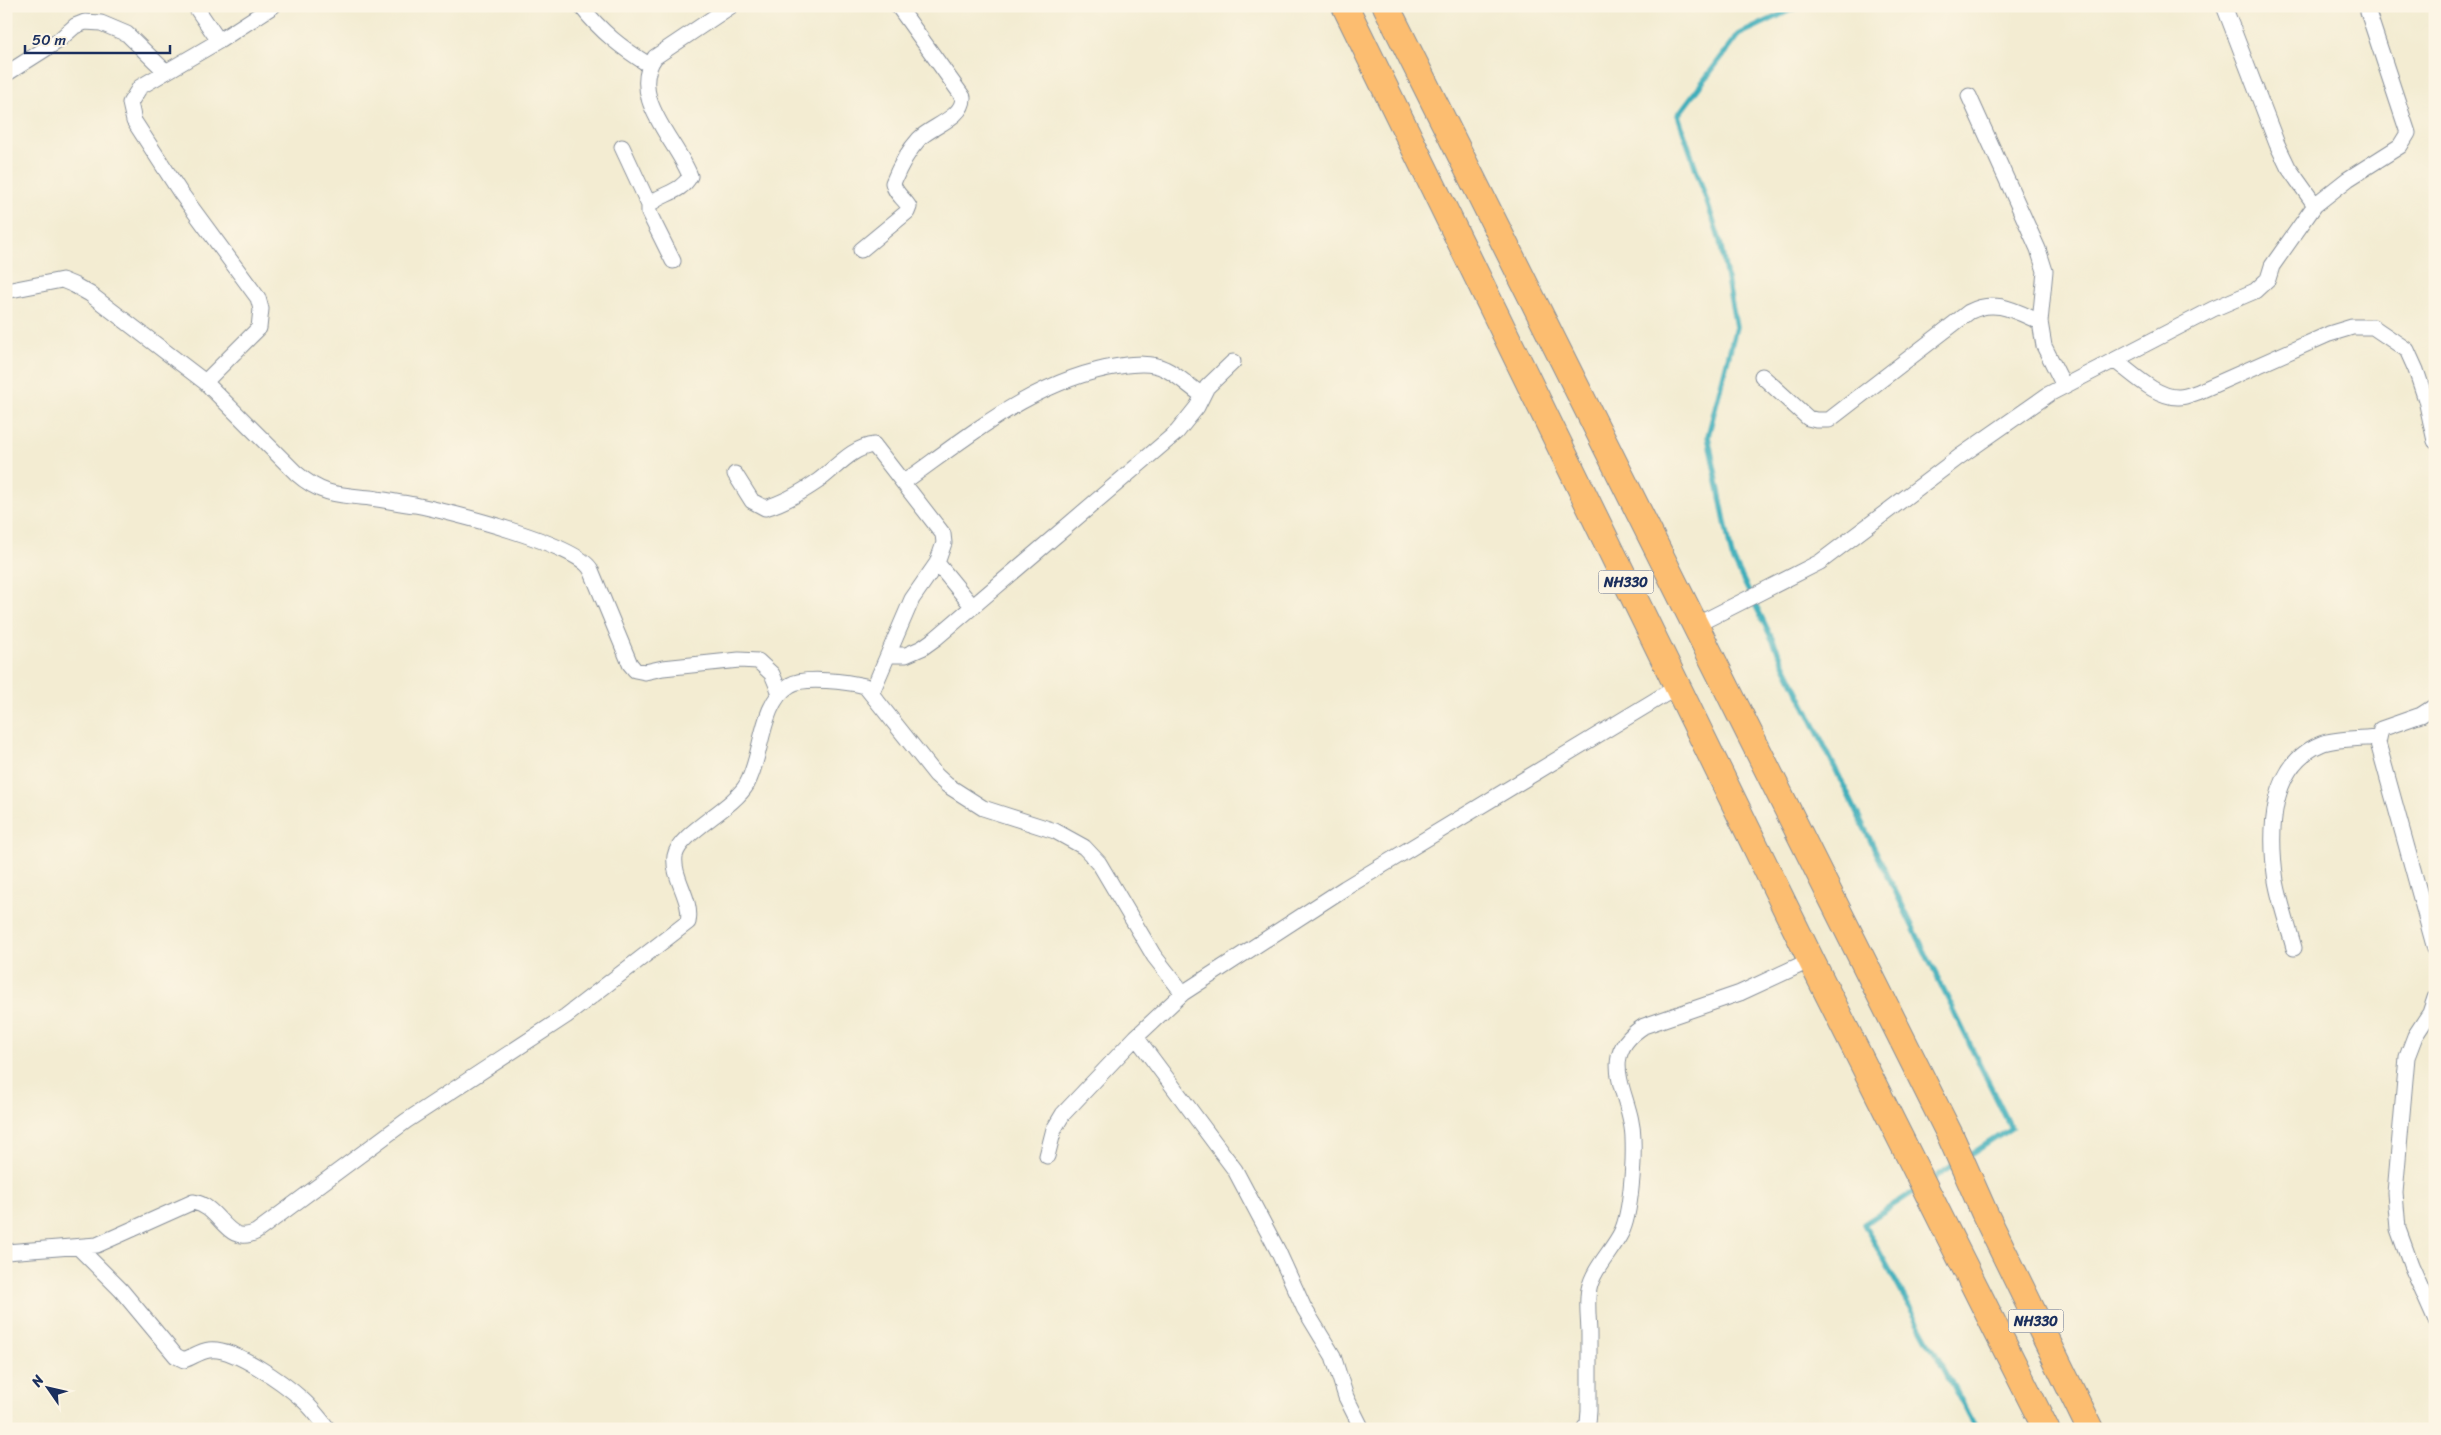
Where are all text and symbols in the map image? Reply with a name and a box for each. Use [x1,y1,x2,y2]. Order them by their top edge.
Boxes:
scale bar [25,22,170,54]
text: 50 m [32,27,67,53]
road number: NH330 [1598,570,1654,594]
road number: NH330 [2008,1310,2064,1332]
north arrow [22,1362,72,1412]
text: N [24,1370,51,1393]

